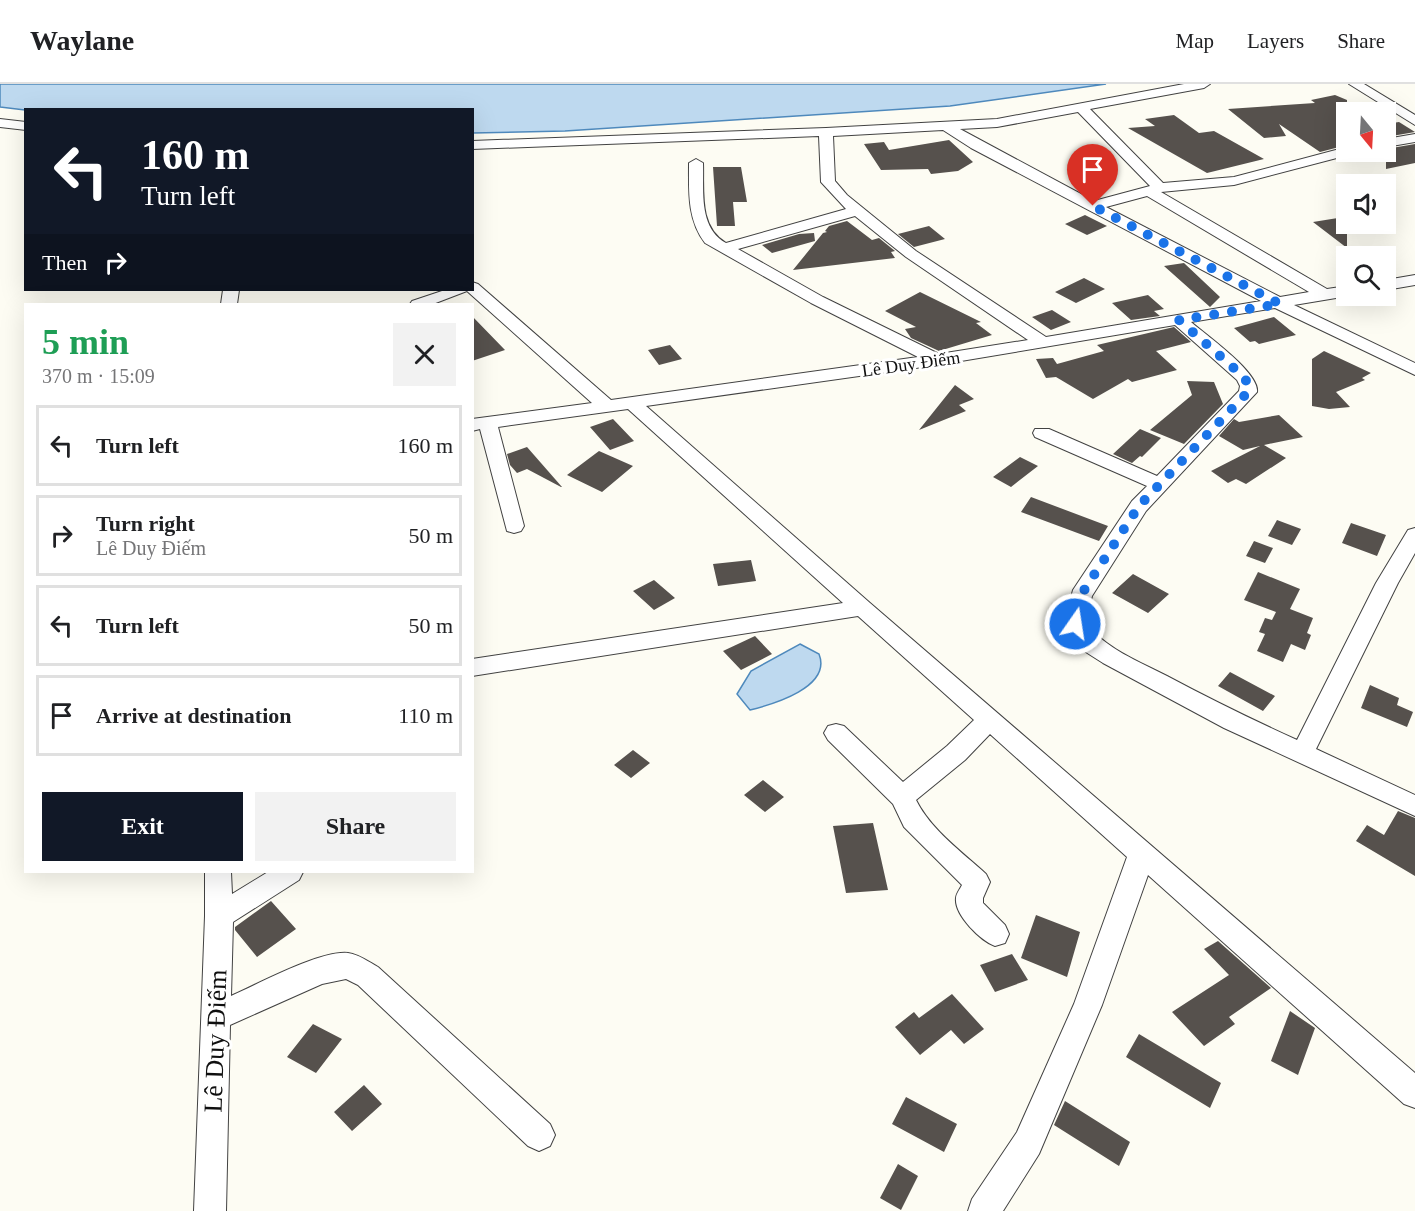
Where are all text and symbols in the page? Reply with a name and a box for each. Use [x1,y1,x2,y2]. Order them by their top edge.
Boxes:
text: Waylane [30,25,134,56]
text: Map [1176,29,1214,53]
text: Layers [1247,29,1304,53]
text: Share [1337,29,1385,53]
north arrow [1336,102,1396,162]
map controls [1336,102,1396,306]
icon: left [42,132,120,210]
text: 160 m [141,132,250,178]
pin [1067,144,1118,206]
icon: arrive [1076,153,1109,186]
button: sound [1336,174,1396,234]
text: Turn left [141,181,235,211]
icon: right [99,246,132,279]
button: search [1336,246,1396,306]
text: Then [42,250,87,275]
text: 5 min [42,322,129,362]
button: close [393,323,456,386]
street label: Lê Duy Điếm [861,347,961,381]
text: 370 m · 15:09 [42,365,155,387]
icon: left [45,429,78,462]
text: Turn left [96,433,179,458]
text: 160 m [397,433,453,458]
text: Turn right [96,511,195,536]
icon: right [45,519,78,552]
text: 50 m [408,523,453,548]
text: Lê Duy Điếm [96,537,206,559]
position arrow [1043,592,1107,656]
icon: left [45,609,78,642]
text: Turn left [96,613,179,638]
text: 50 m [408,613,453,638]
icon: arrive [45,699,78,732]
text: Arrive at destination [96,703,292,728]
text: 110 m [398,703,453,728]
button: Exit [42,792,243,861]
button: Share [255,792,456,861]
street label: Lê Duy Điếm [199,969,232,1113]

